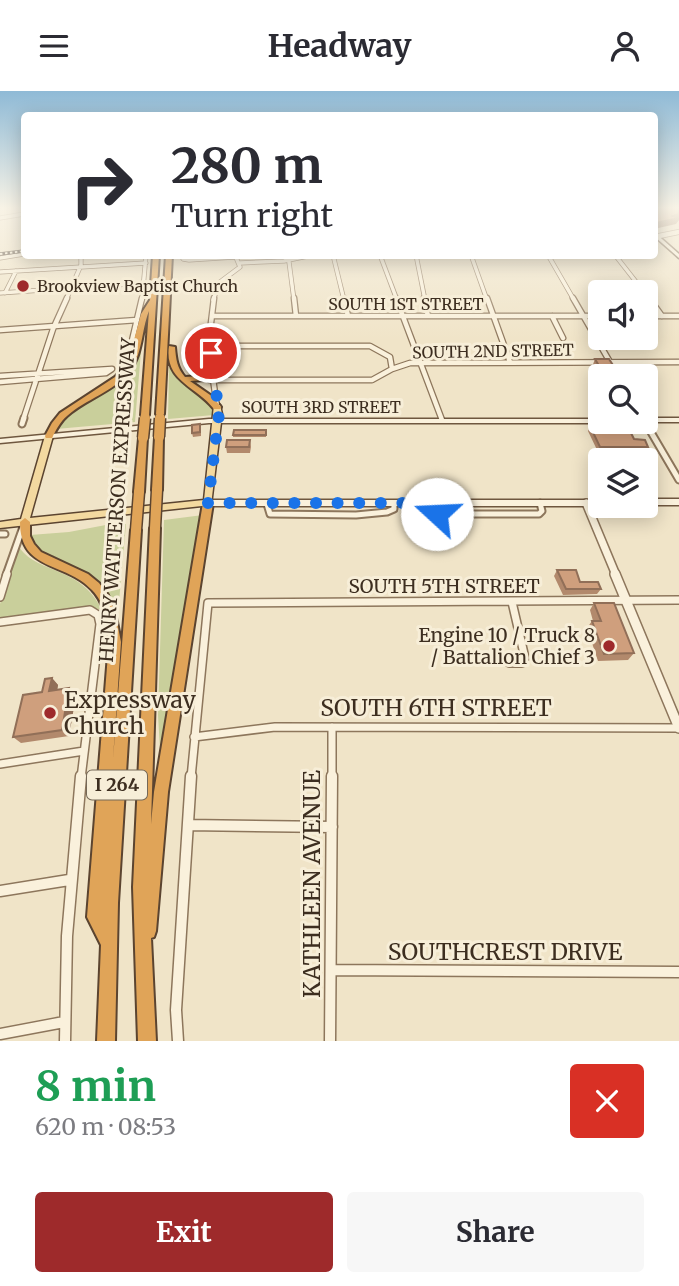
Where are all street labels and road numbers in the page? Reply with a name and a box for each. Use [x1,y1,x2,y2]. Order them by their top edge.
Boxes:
street label: SOUTH 1ST STREET [328,294,484,314]
street label: HENRY WATTERSON EXPRESSWAY [94,336,140,663]
street label: SOUTH 2ND STREET [412,340,574,362]
street label: SOUTH 3RD STREET [241,397,401,417]
street label: SOUTH 5TH STREET [348,574,540,598]
street label: SOUTH 6TH STREET [320,693,552,722]
street label: KATHLEEN AVENUE [297,770,326,998]
road number: I 264 [87,771,147,799]
street label: SOUTHCREST DRIVE [388,937,623,966]

